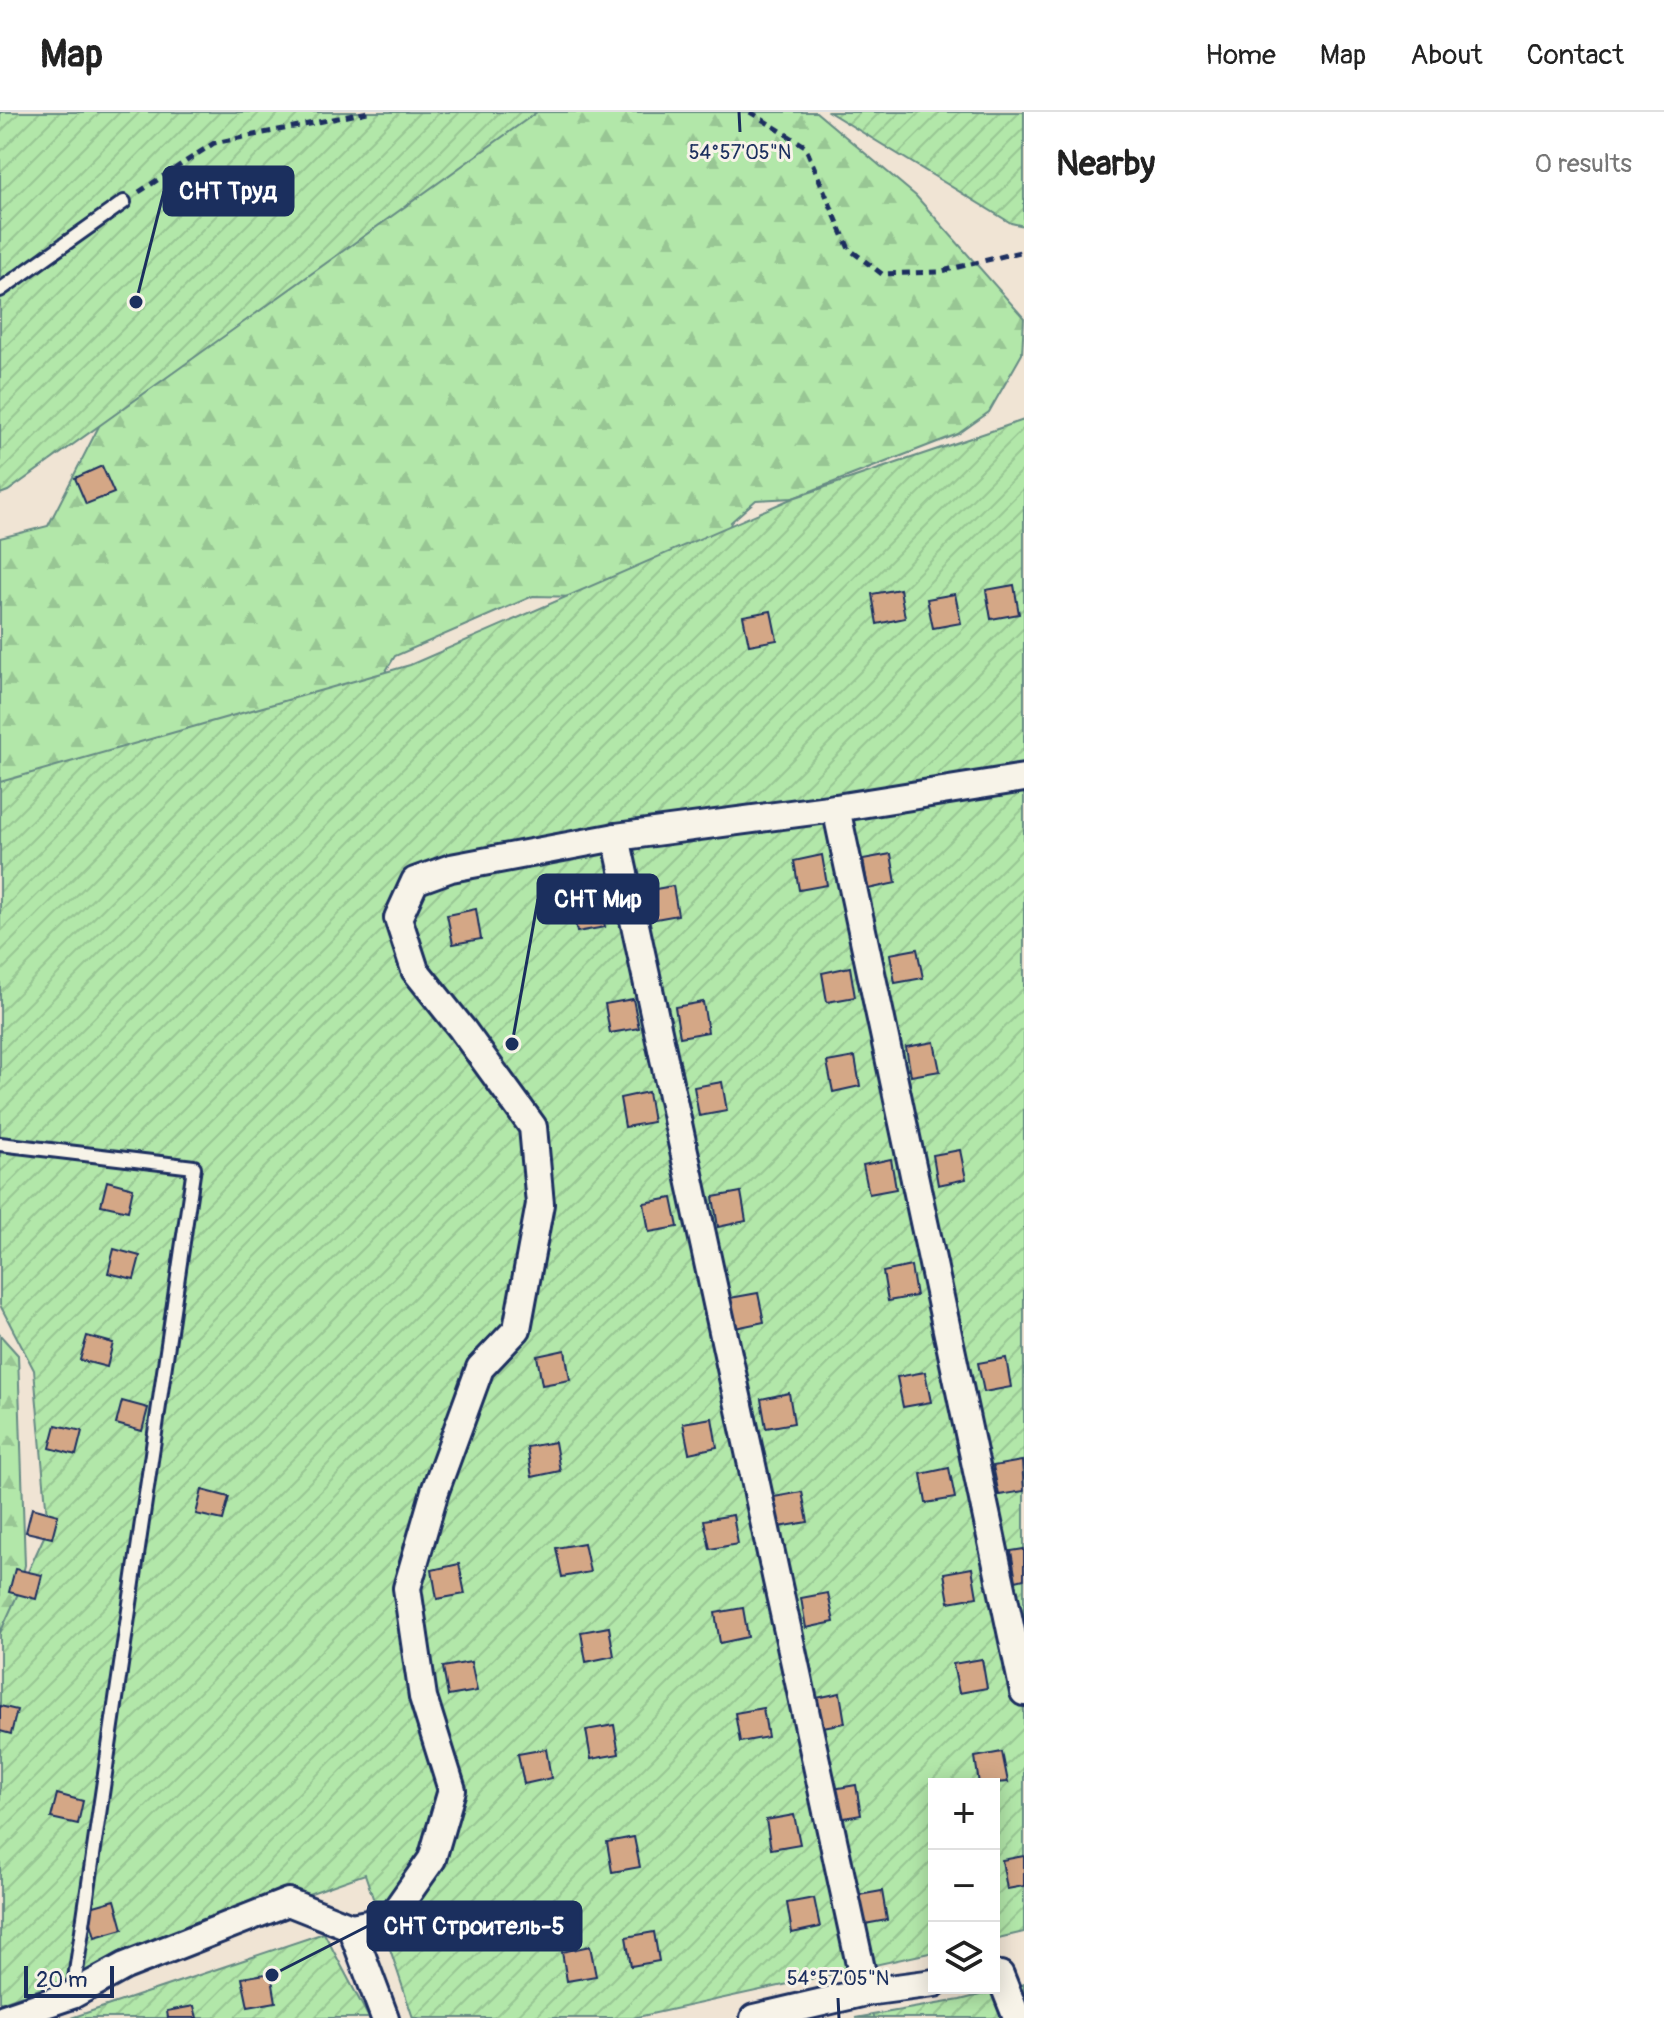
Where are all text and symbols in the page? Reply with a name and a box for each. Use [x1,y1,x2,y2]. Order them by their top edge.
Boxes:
text: Map [40,31,103,79]
text: Home [1205,38,1276,73]
text: Map [1320,38,1366,73]
text: About [1410,38,1483,73]
text: Contact [1527,38,1624,73]
text: 54°57'05"N [689,140,791,165]
text: Nearby [1056,143,1155,186]
text: 0 results [1535,148,1632,180]
callout: СНТ Труд [164,167,293,215]
text: СНТ Труд [179,177,278,206]
callout: СНТ Мир [538,875,658,923]
text: СНТ Мир [554,885,642,914]
map controls [928,1778,1000,1994]
button: + [928,1778,1000,1850]
button: − [928,1850,1000,1922]
callout: СНТ Строитель-5 [368,1902,581,1950]
text: СНТ Строитель-5 [383,1912,565,1941]
button: layers [928,1922,1000,1994]
scale bar [24,1962,114,1998]
text: 20 m [36,1966,88,1994]
text: 54°57'05"N [787,1966,889,1991]

